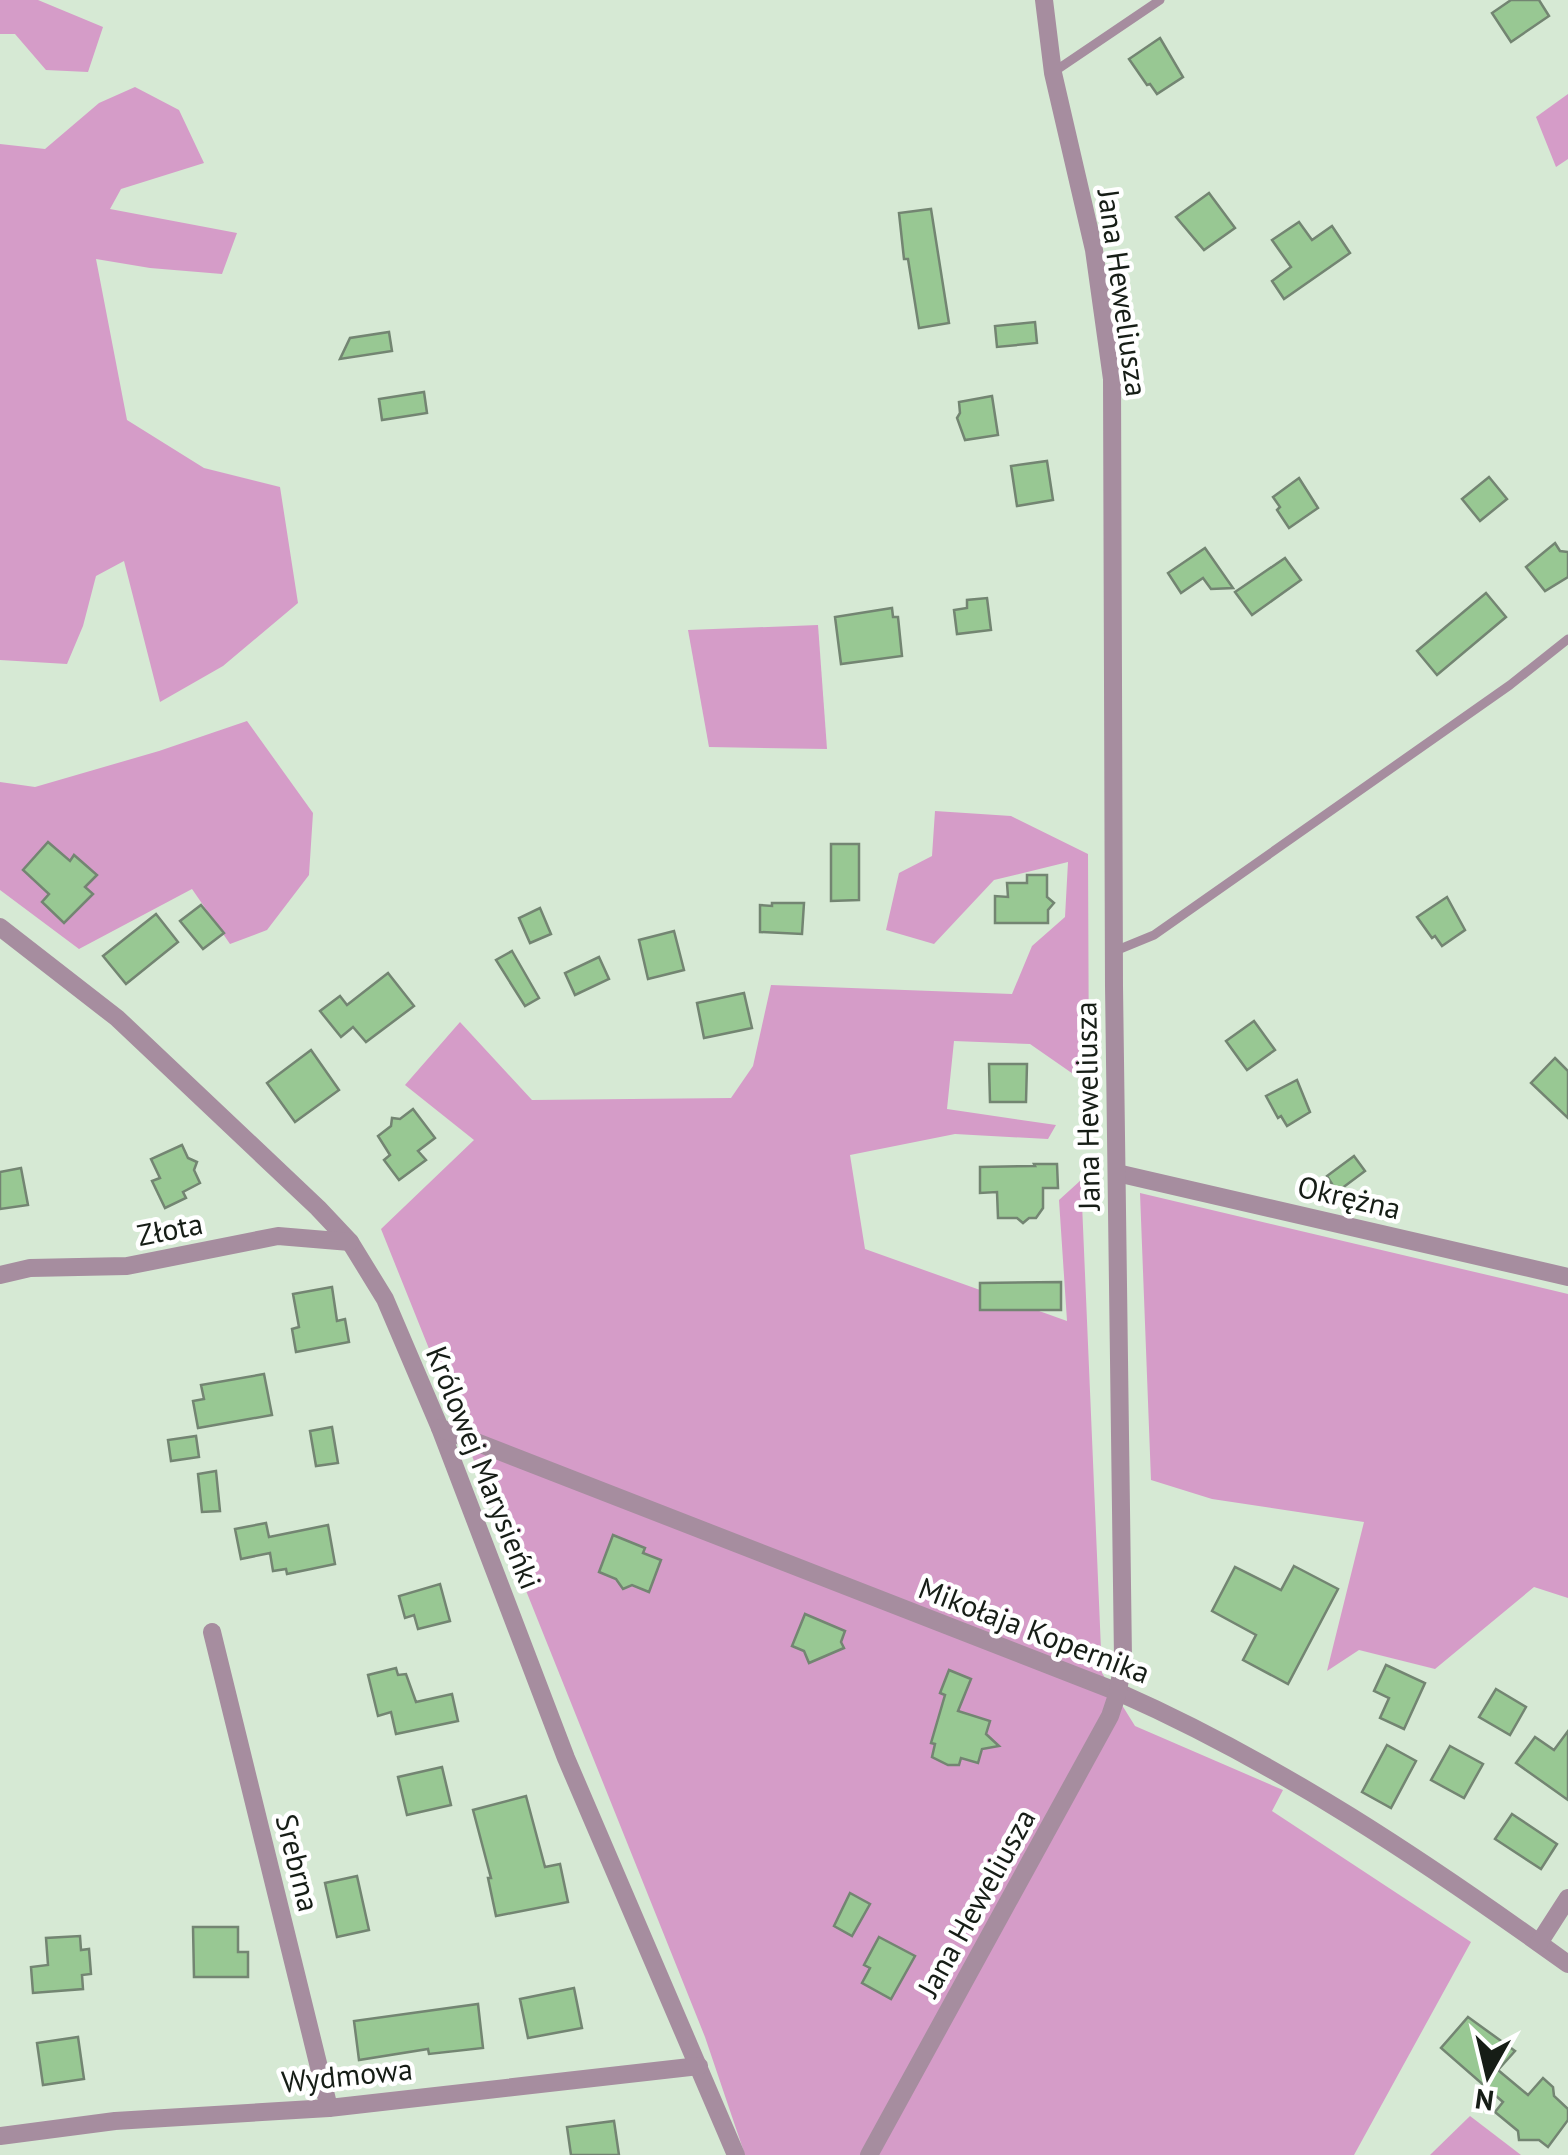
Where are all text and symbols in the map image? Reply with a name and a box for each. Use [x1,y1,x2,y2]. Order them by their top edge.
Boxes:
street label: Jana Heweliusza [1089,185,1157,399]
street label: Jana Heweliusza [1065,1001,1108,1213]
street label: Okrężna [1294,1166,1405,1227]
street label: Złota [133,1203,206,1254]
street label: Królowej Marysieńki [418,1340,551,1595]
street label: Mikołaja Kopernika [913,1568,1156,1692]
street label: Jana Heweliusza [907,1801,1043,2005]
street label: Srebrna [268,1810,329,1915]
north arrow [1438,2025,1538,2125]
street label: Wydmowa [279,2048,414,2101]
text: N [1473,2081,1496,2120]

